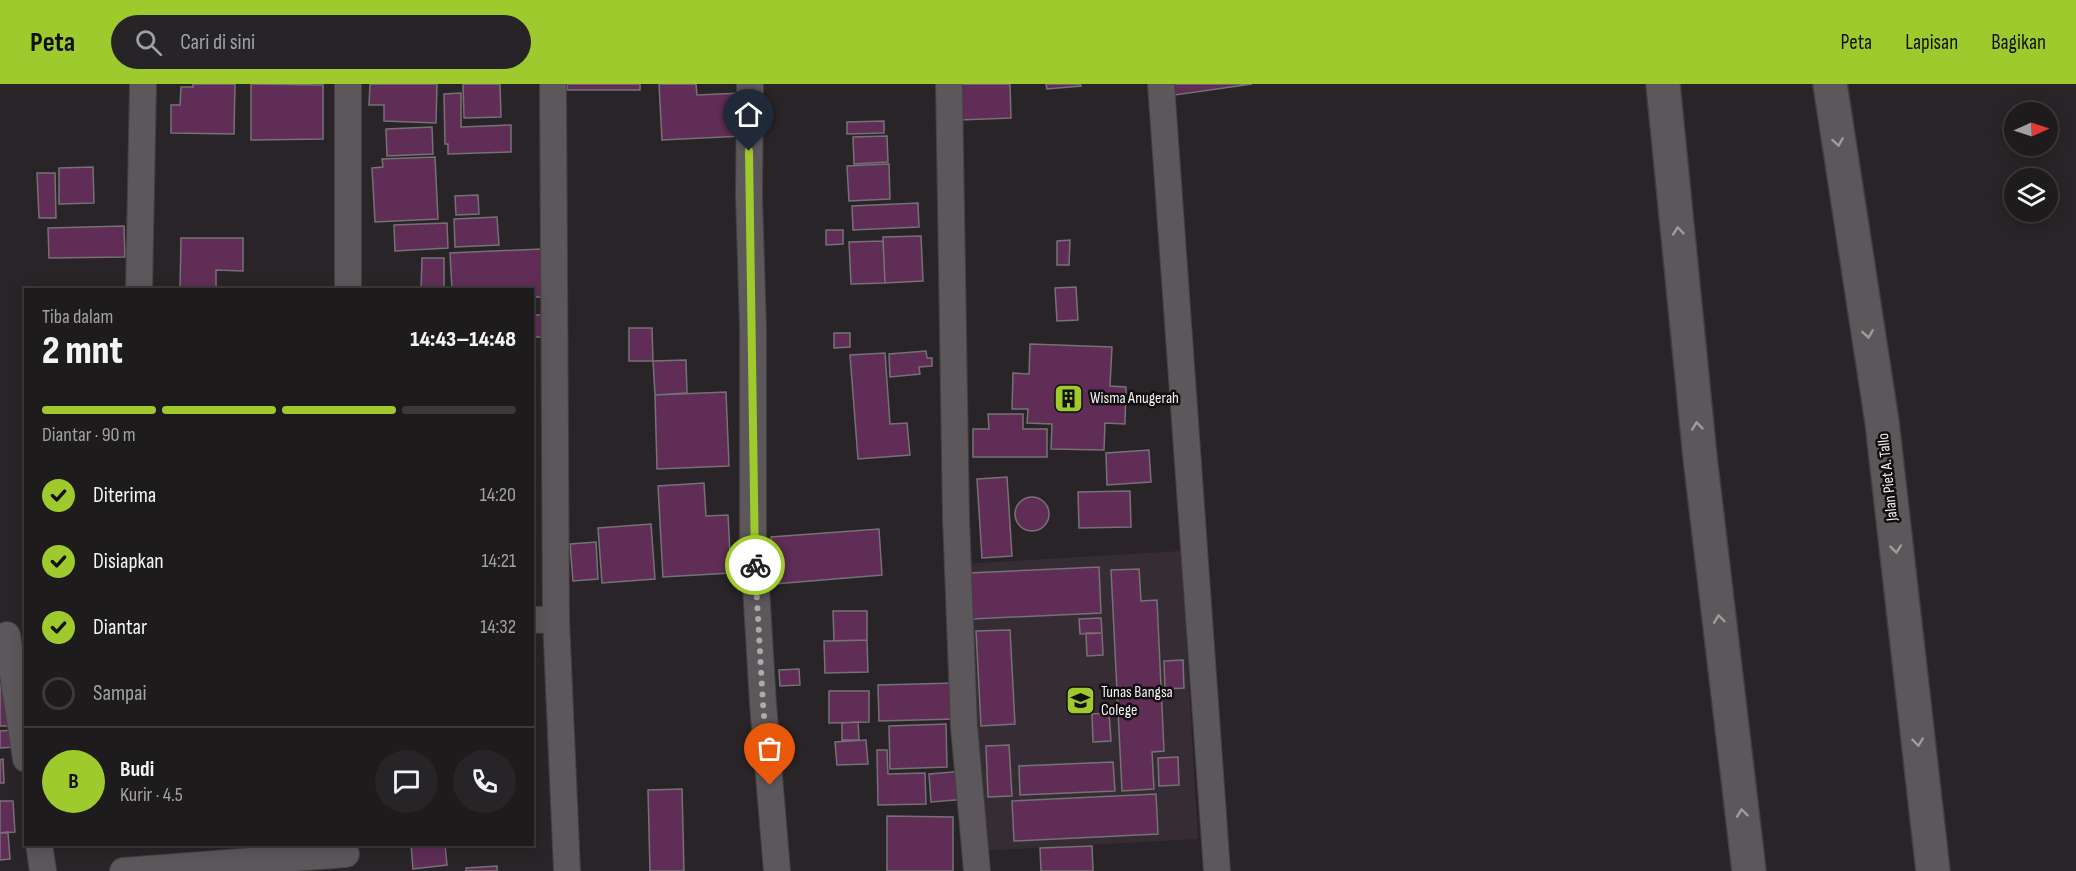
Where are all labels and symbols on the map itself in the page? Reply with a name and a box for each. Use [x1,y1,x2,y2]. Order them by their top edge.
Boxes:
pin [723,89,774,151]
north arrow [2004,102,2058,156]
one-way arrow [1832,137,1844,146]
one-way arrow [1672,227,1685,236]
one-way arrow [1862,330,1874,339]
building icon: Wisma Anugerah [1053,382,1085,414]
place label: Wisma Anugerah [1090,389,1179,408]
one-way arrow [1691,421,1704,430]
street label: Jalan Piet A. Tallo [1874,432,1902,523]
courier [725,535,785,595]
one-way arrow [1890,544,1902,553]
one-way arrow [1714,615,1726,624]
place label: Tunas Bangsa Colege [1101,683,1173,720]
school or university icon: Tunas Bangsa Colege [1064,685,1096,717]
pin [744,723,795,785]
one-way arrow [1912,738,1924,747]
one-way arrow [1736,808,1749,817]

